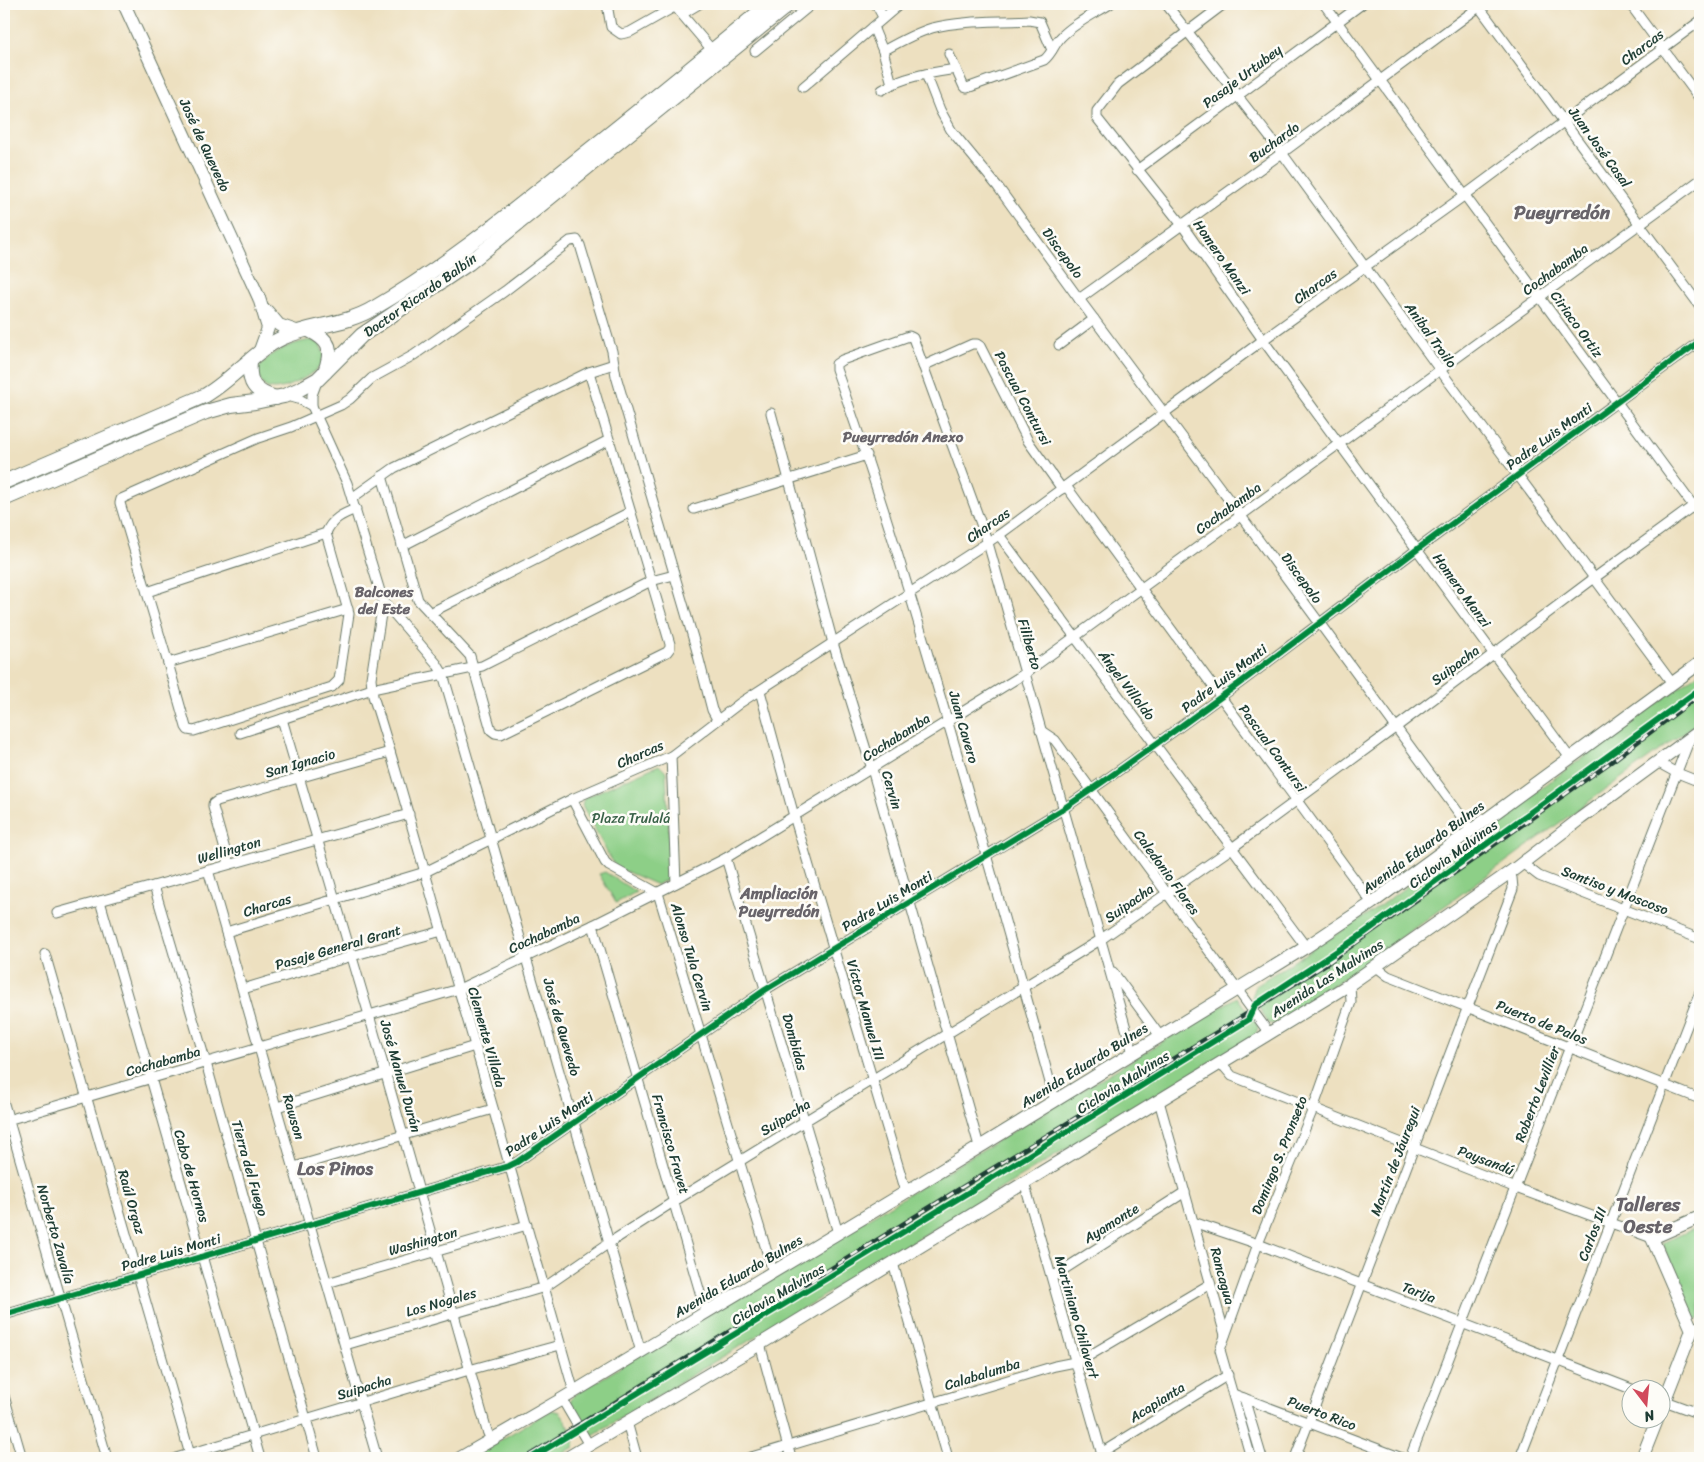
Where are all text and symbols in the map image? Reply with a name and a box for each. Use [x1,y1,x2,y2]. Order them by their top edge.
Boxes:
street label: Charcas [1615,22,1670,72]
street label: Pasaje Urtubey [1197,38,1288,115]
street label: José de Quevedo [171,93,237,196]
street label: Juan José Casal [1561,101,1638,194]
street label: Buchardo [1244,115,1305,169]
district label: Pueyrredón [1514,196,1611,229]
street label: Homero Manzi [1186,214,1258,301]
street label: Discepolo [1035,222,1090,284]
street label: Cochabamba [1517,237,1594,302]
street label: Doctor Ricardo Balbín [358,246,483,344]
street label: Charcas [1288,261,1343,311]
street label: Ciriaco Ortiz [1543,285,1610,364]
street label: Anibal Troilo [1397,296,1463,374]
street label: Pascual Contursi [987,346,1059,451]
street label: Padre Luis Monti [1500,395,1599,477]
district label: Pueyrredón Anexo [843,424,964,450]
street label: Cochabamba [1190,476,1267,541]
street label: Charcas [961,501,1016,550]
street label: Discepolo [1274,547,1329,609]
street label: Homero Manzi [1426,547,1498,634]
district label: Balcones del Este [355,579,414,622]
street label: Filiberto [1010,615,1049,673]
street label: Padre Luis Monti [1176,637,1274,719]
street label: Suipacha [1425,639,1485,692]
street label: Ángel Villoldo [1091,644,1162,726]
street label: Juan Cavero [941,687,986,766]
street label: Pascual Contursi [1232,699,1314,799]
street label: Cochabamba [857,706,936,768]
street label: Charcas [613,733,668,776]
street label: San Ignacio [262,742,338,785]
street label: Cervin [874,768,909,813]
street label: Avenida Eduardo Bulnes [1356,794,1490,901]
park label: Plaza Trulalá [592,806,670,831]
street label: Ciclovia Malvinas [1403,813,1504,896]
street label: Caledonio Flores [1127,824,1206,921]
street label: Wellington [194,829,264,871]
street label: Santiso y Moscoso [1558,859,1672,922]
street label: Padre Luis Monti [837,864,939,939]
street label: Suipacha [1099,877,1159,930]
district label: Ampliación Pueyrredón [739,879,820,926]
street label: Charcas [240,886,295,925]
street label: Alonso Tula Cervin [663,899,720,1015]
street label: Cochabamba [504,906,584,961]
street label: Pasaje General Grant [272,918,404,977]
street label: Avenida Las Malvinas [1265,932,1389,1025]
street label: Víctor Manuel III [839,957,892,1064]
street label: José de Quevedo [535,974,587,1079]
street label: Clemente Villada [460,984,513,1090]
street label: Puerto de Palos [1492,993,1592,1052]
street label: Dombidas [774,1011,815,1074]
street label: José Manuel Durán [372,1016,429,1136]
street label: Avenida Eduardo Bulnes [1015,1016,1153,1115]
street label: Cochabamba [123,1039,204,1084]
street label: Roberto Levillier [1508,1041,1568,1146]
street label: Ciclovia Malvinas [1072,1044,1175,1121]
street label: Padre Luis Monti [500,1085,600,1163]
street label: Rawson [275,1091,312,1143]
street label: Francisco Fravet [644,1091,697,1197]
street label: Suipacha [755,1092,816,1143]
street label: Domingo S. Pronseto [1244,1092,1315,1219]
street label: Martín de Jáuregui [1363,1102,1428,1220]
street label: Tierra del Fuego [224,1117,275,1219]
street label: Cabo de Hornos [166,1127,217,1226]
street label: Paysandú [1454,1138,1518,1183]
district label: Los Pinos [297,1152,374,1185]
street label: Raúl Orgaz [110,1167,153,1238]
street label: Norberto Zavalía [29,1181,82,1287]
district label: Talleres Oeste [1616,1188,1682,1243]
street label: Ayamonte [1078,1196,1144,1251]
street label: Carlos III [1571,1203,1614,1265]
street label: Washington [386,1220,461,1263]
street label: Padre Luis Monti [118,1226,225,1279]
street label: Avenida Eduardo Bulnes [668,1228,808,1325]
street label: Rancagua [1203,1245,1242,1308]
street label: Martiniano Chilavert [1047,1253,1106,1383]
street label: Ciclovia Malvinas [727,1256,830,1332]
street label: Tarija [1398,1275,1440,1310]
street label: Los Nogales [403,1280,480,1324]
street label: Calabalumba [941,1351,1024,1398]
street label: Suipacha [334,1367,395,1408]
street label: Acapianta [1123,1375,1190,1430]
north arrow [1622,1380,1672,1430]
street label: Puerto Rico [1284,1389,1360,1438]
text: N [1641,1402,1659,1429]

